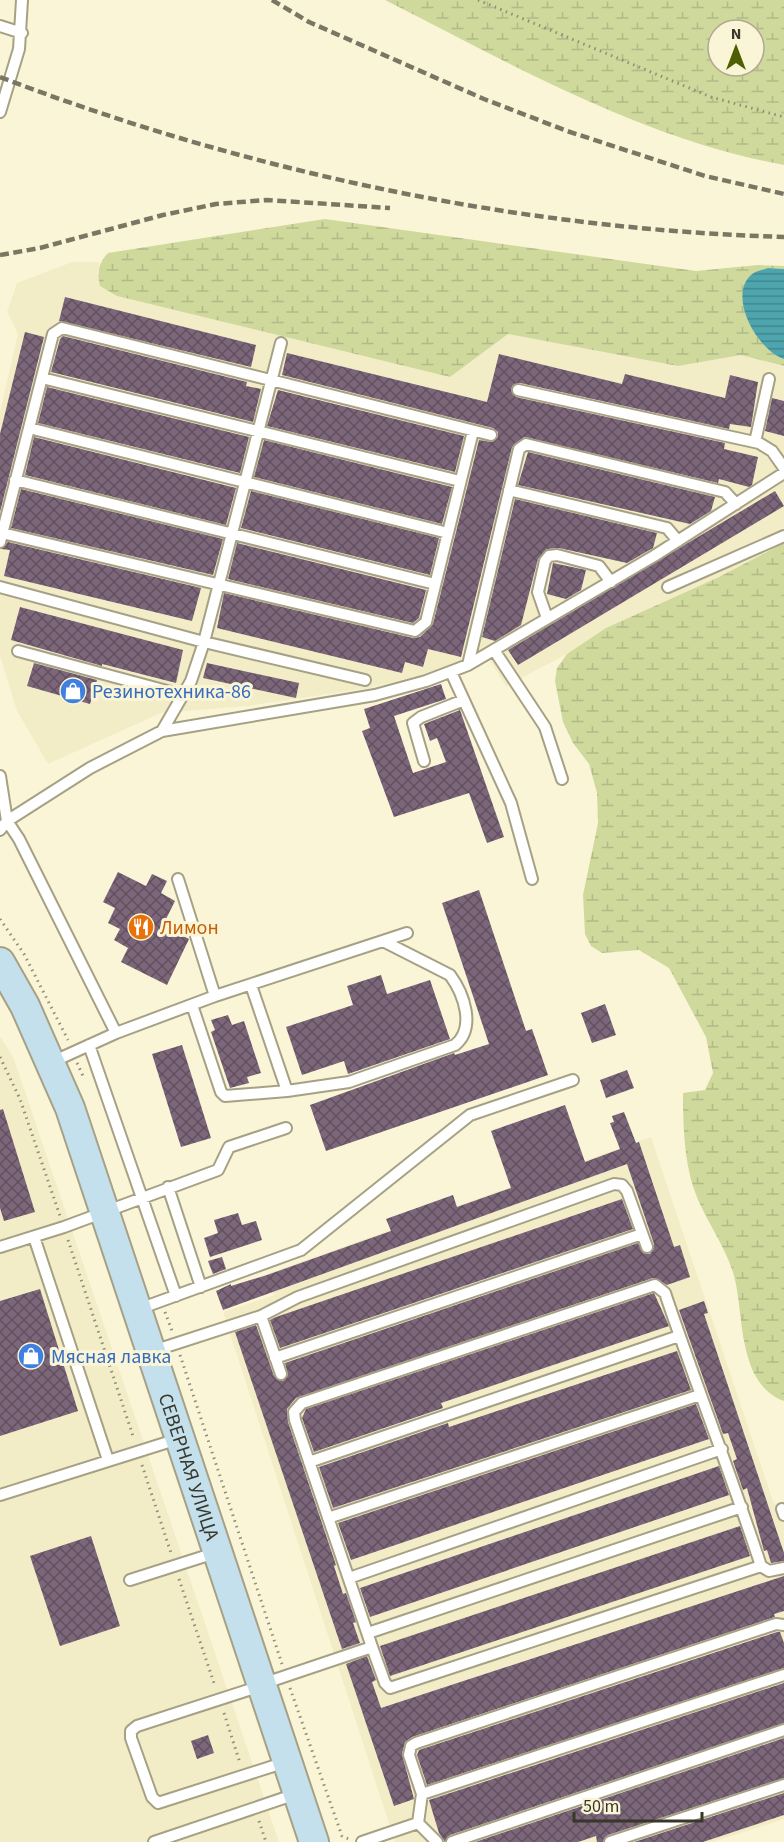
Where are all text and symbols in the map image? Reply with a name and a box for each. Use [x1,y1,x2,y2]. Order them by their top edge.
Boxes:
north arrow [706,18,766,78]
text: N [731,23,741,45]
shop icon: Резинотехника-86 [58,676,88,706]
place label: Резинотехника-86 [92,678,251,706]
restaurant icon: Лимон [126,912,156,942]
place label: Лимон [160,914,219,942]
shop icon: Мясная лавка [16,1341,46,1371]
place label: Мясная лавка [51,1343,171,1371]
street label: СЕВЕРНАЯ УЛИЦА [151,1390,226,1544]
scale bar [574,1785,702,1823]
text: 50 m [583,1794,619,1819]

